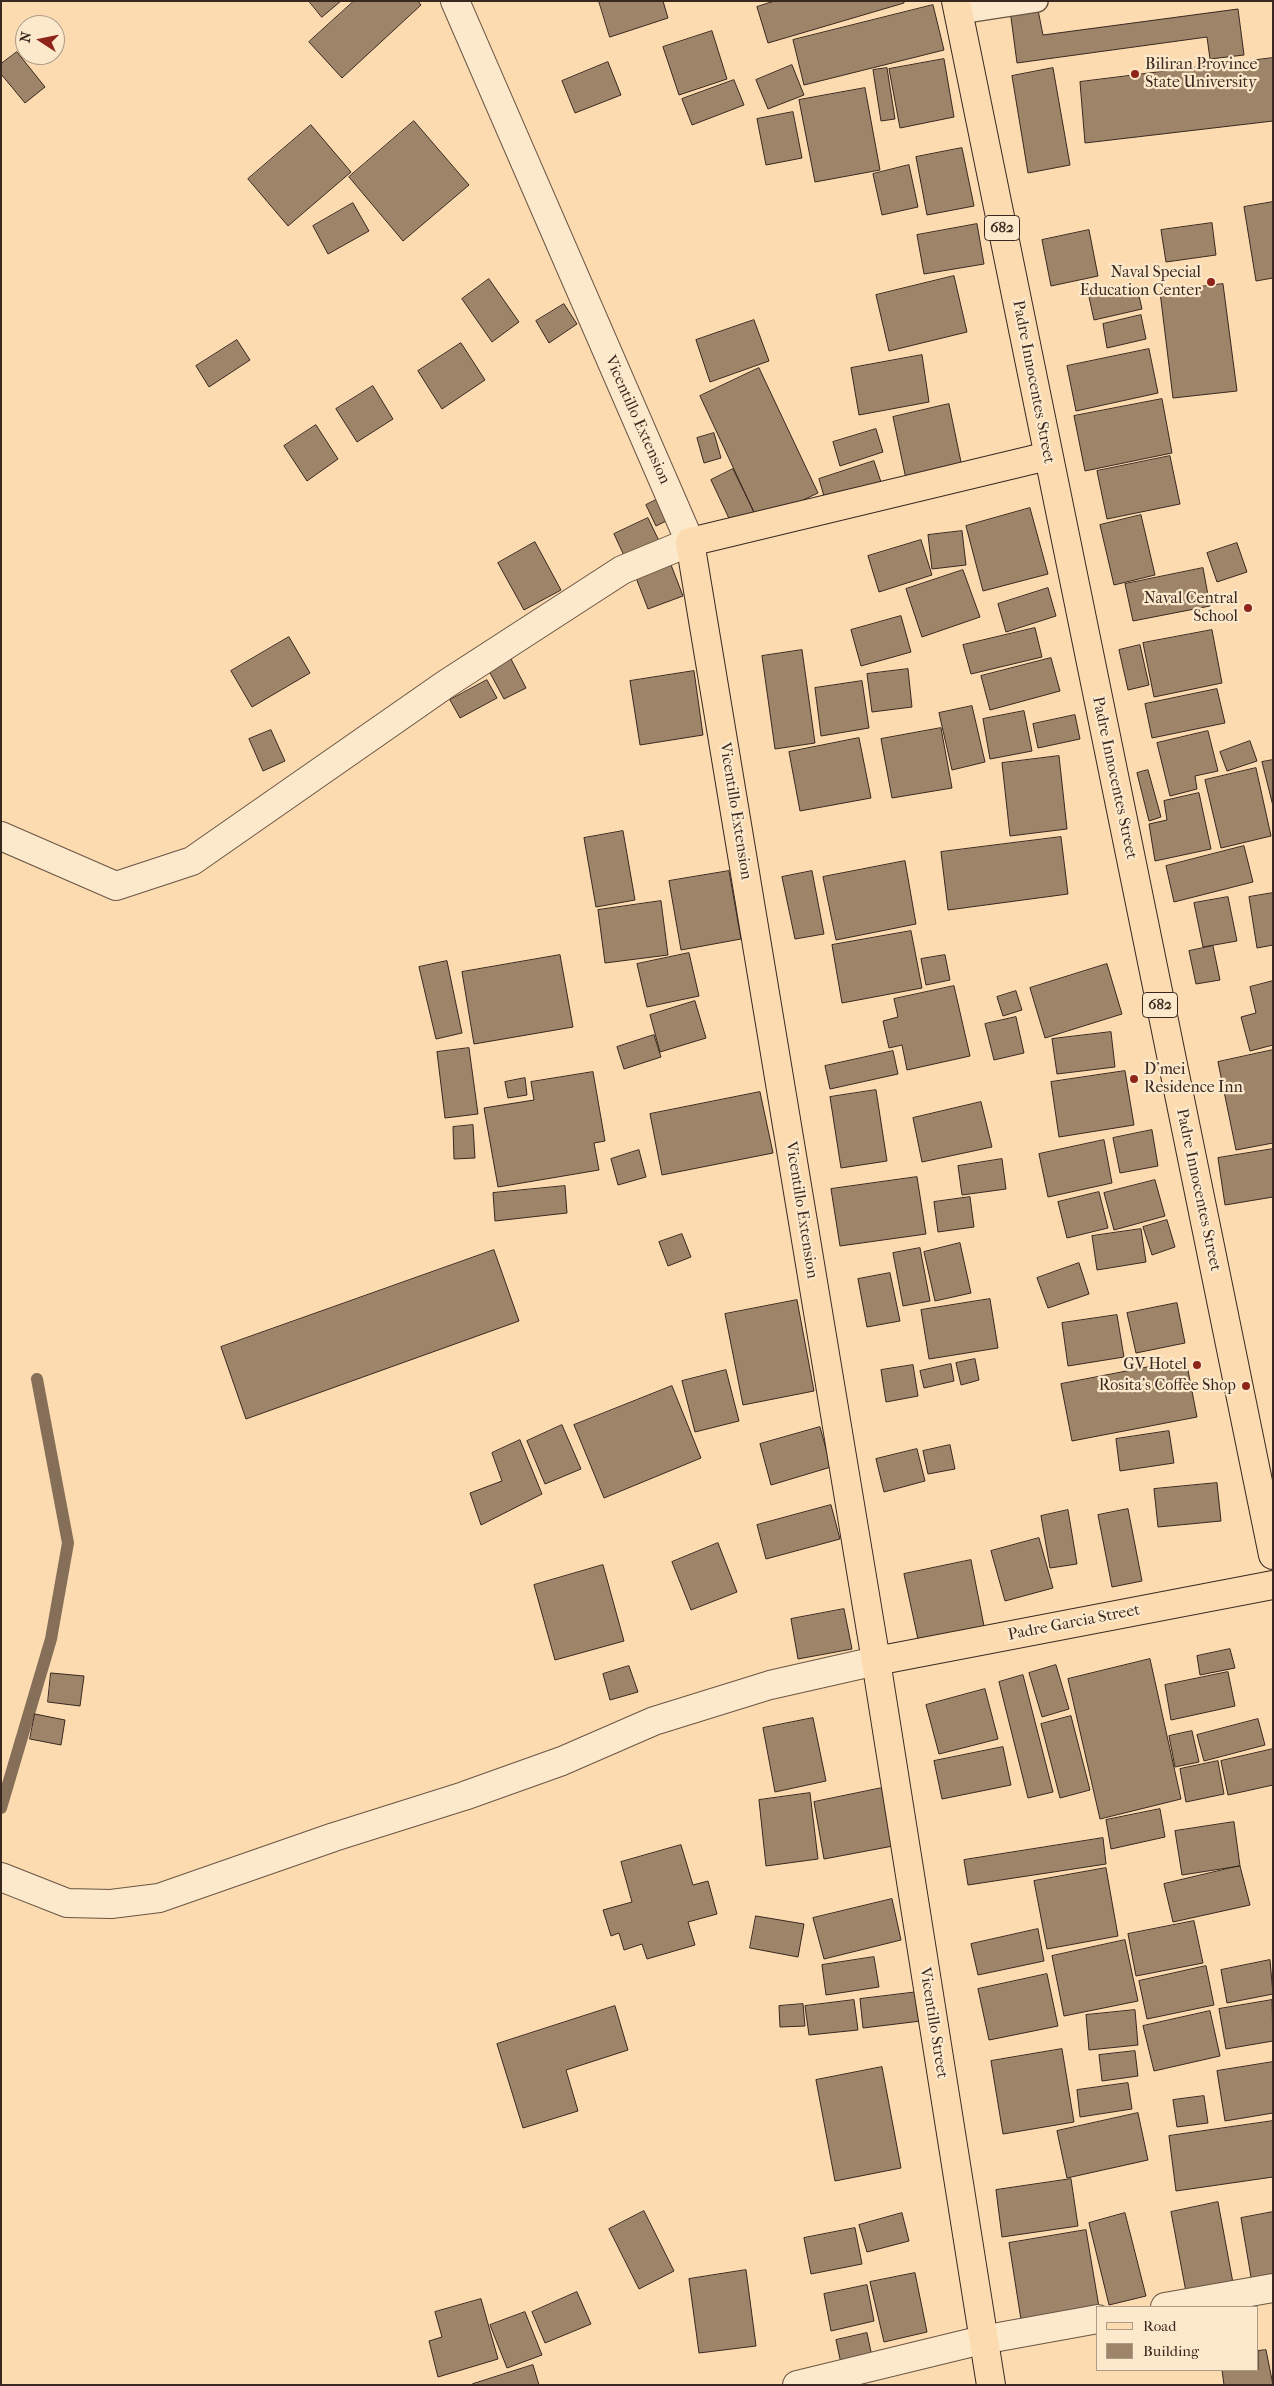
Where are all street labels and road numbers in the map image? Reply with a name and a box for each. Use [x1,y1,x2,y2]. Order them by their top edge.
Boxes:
road number: 682 [984,216,1020,240]
street label: Padre Innocentes Street [1008,299,1058,465]
street label: Vicentillo Extension [600,353,674,487]
street label: Padre Innocentes Street [1087,695,1141,861]
street label: Vicentillo Extension [715,741,755,881]
road number: 682 [1142,992,1178,1018]
street label: Padre Innocentes Street [1171,1107,1225,1273]
street label: Vicentillo Extension [781,1140,821,1280]
street label: Padre Garcia Street [1006,1601,1142,1645]
street label: Vicentillo Street [915,1966,951,2080]

